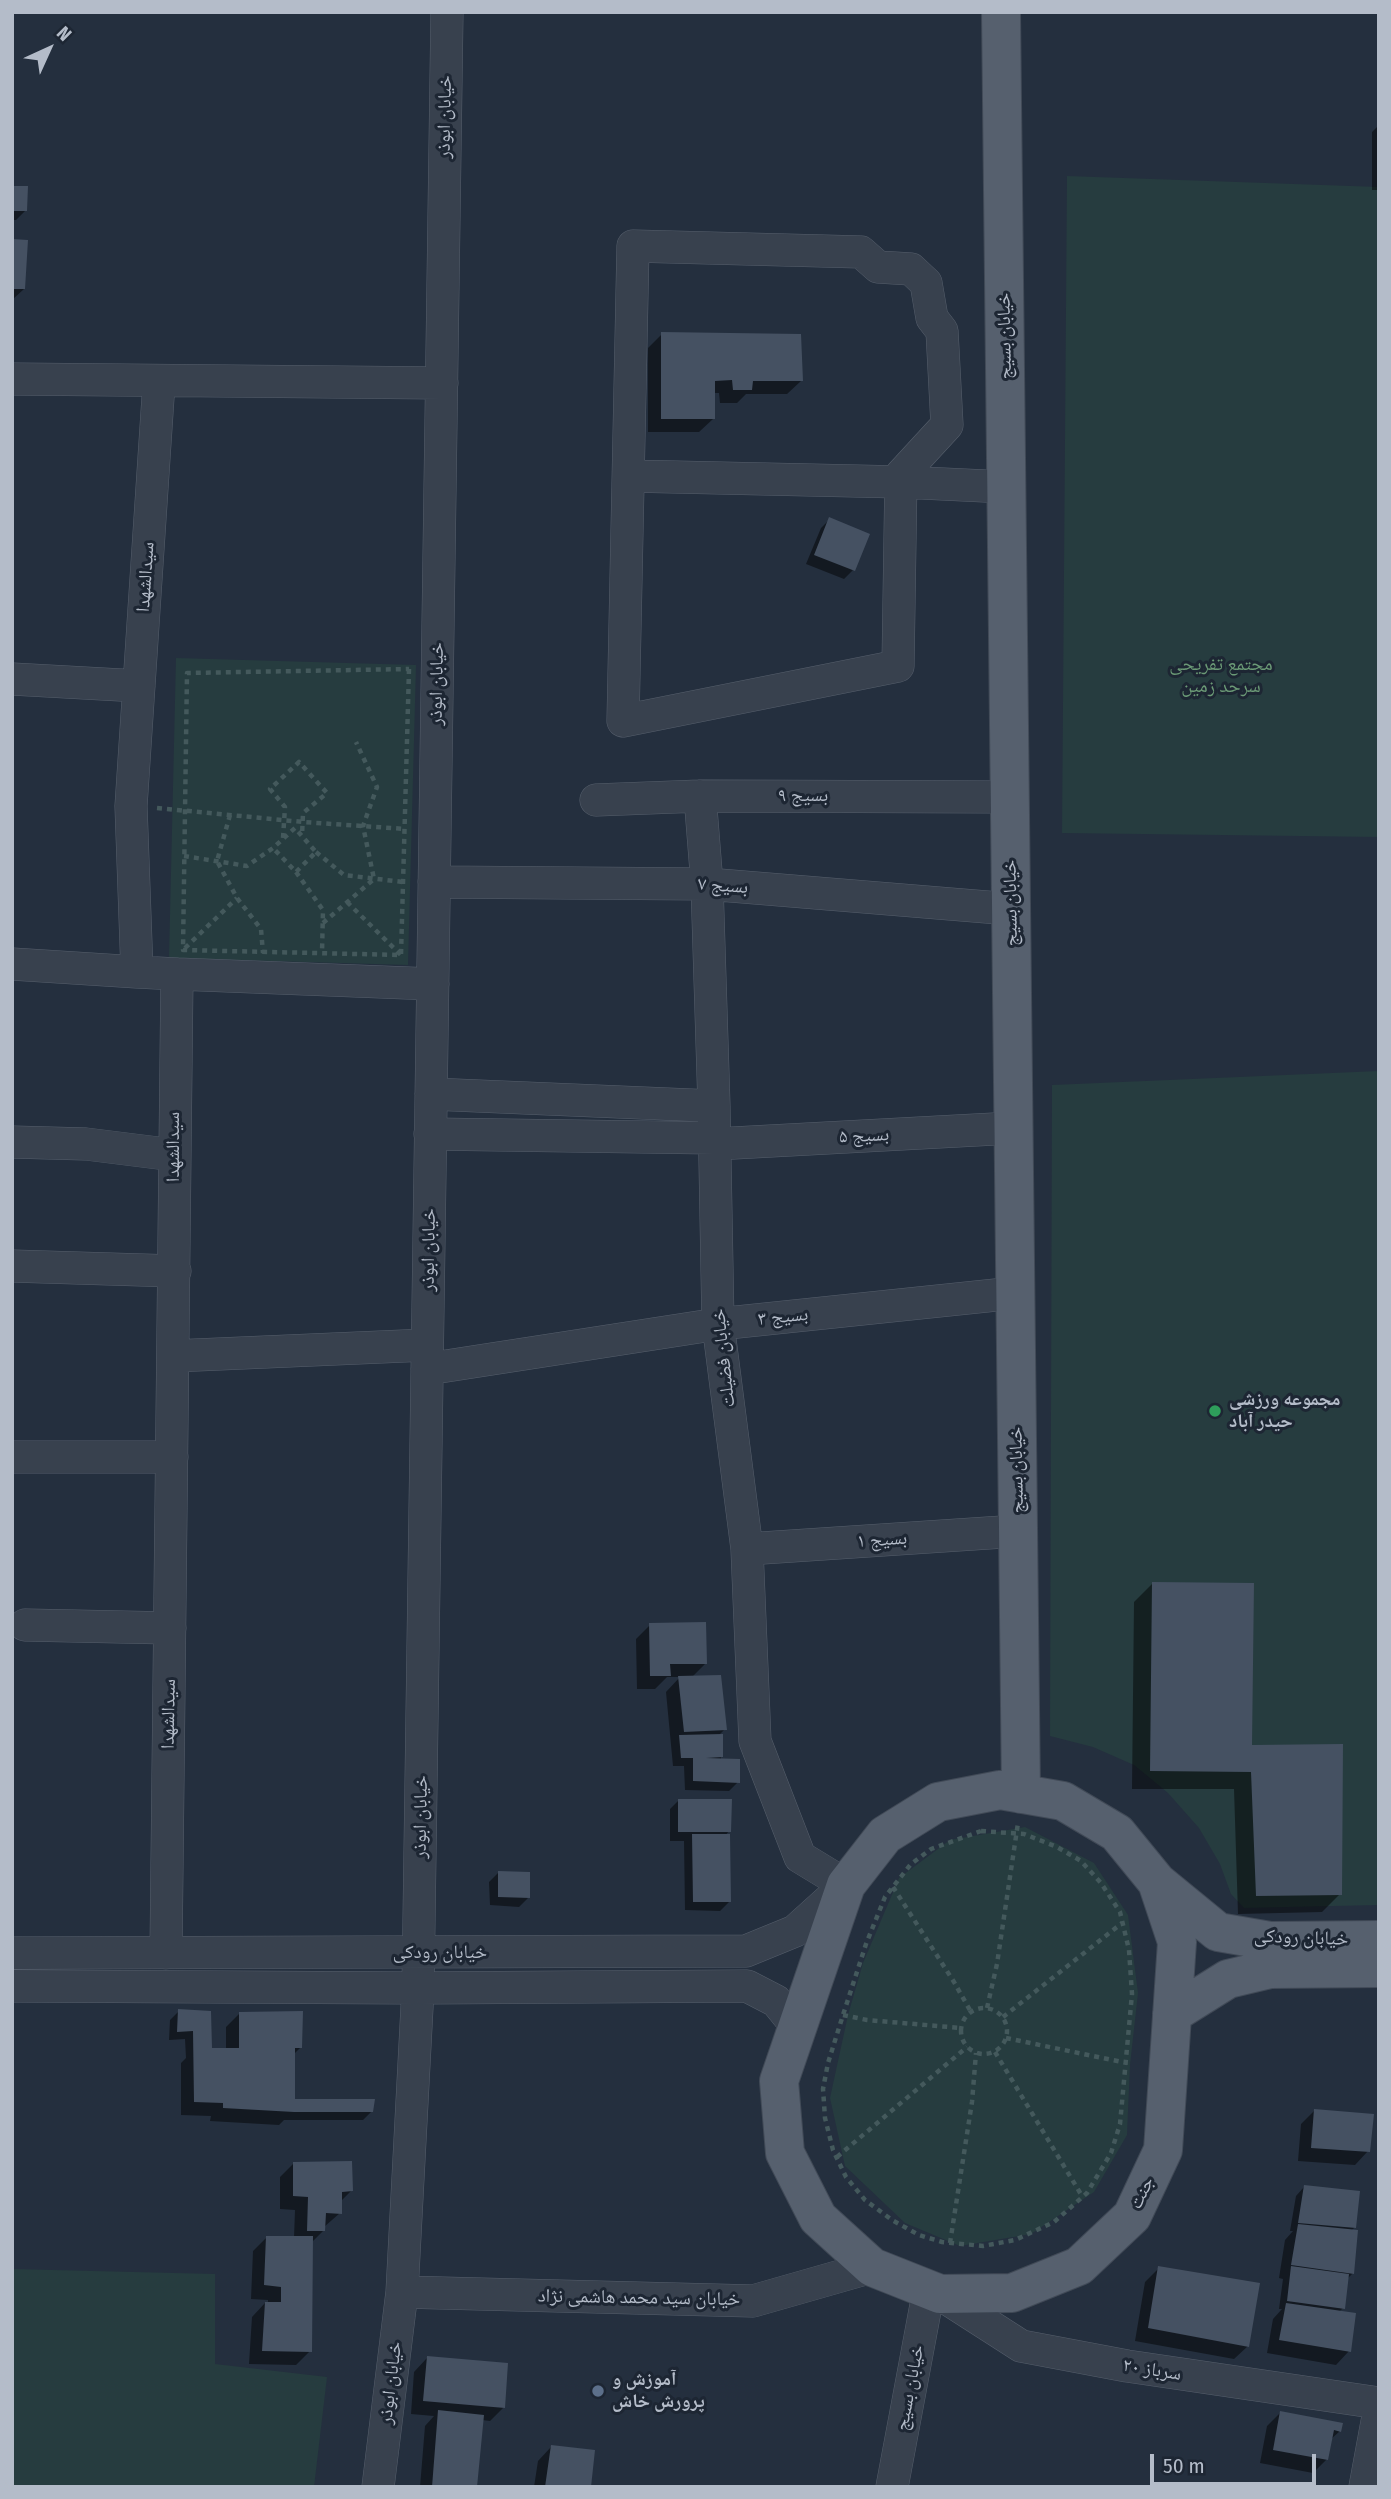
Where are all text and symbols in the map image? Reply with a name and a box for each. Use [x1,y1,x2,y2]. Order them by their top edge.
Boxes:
north arrow [14,14,84,84]
text: N [52,22,76,46]
street label: خیابان ابوذر [433,75,457,159]
street label: خیابان بسیج [993,292,1017,380]
street label: سیدالشهدا [132,541,160,613]
street label: خیابان ابوذر [425,642,449,726]
park label: مجتمع تفریحی سرحد زمین [1169,654,1273,698]
street label: بسیج ۹ [778,785,828,807]
street label: خیابان بسیج [999,859,1023,947]
street label: بسیج ۷ [697,873,749,899]
street label: سیدالشهدا [163,1112,185,1182]
street label: بسیج ۵ [838,1123,890,1149]
street label: خیابان ابوذر [417,1208,441,1292]
street label: بسیج ۳ [757,1303,809,1331]
street label: خیابان فضیلت [707,1308,741,1408]
place label: مجموعه ورزشی حیدر آباد [1229,1389,1340,1433]
marker: مجموعه ورزشی حیدر آباد [1207,1403,1223,1419]
street label: خیابان بسیج [1005,1426,1029,1514]
street label: بسیج ۱ [856,1527,908,1553]
street label: سیدالشهدا [157,1679,181,1749]
street label: خیابان ابوذر [409,1775,433,1859]
street label: خیابان رودکی [1253,1925,1349,1951]
street label: خیابان رودکی [393,1942,487,1964]
street label: جنت [1124,2173,1160,2213]
street label: خیابان سید محمد هاشمی نژاد [538,2285,740,2311]
street label: خیابان ابوذر [375,2340,407,2426]
street label: خیابان بسیج [891,2343,929,2433]
street label: سرباز ۲۰ [1121,2354,1183,2386]
place label: آموزش و پرورش خاش [612,2369,705,2413]
marker: آموزش و پرورش خاش [590,2383,606,2399]
scale bar [1153,2440,1319,2484]
text: 50 m [1163,2453,1205,2479]

